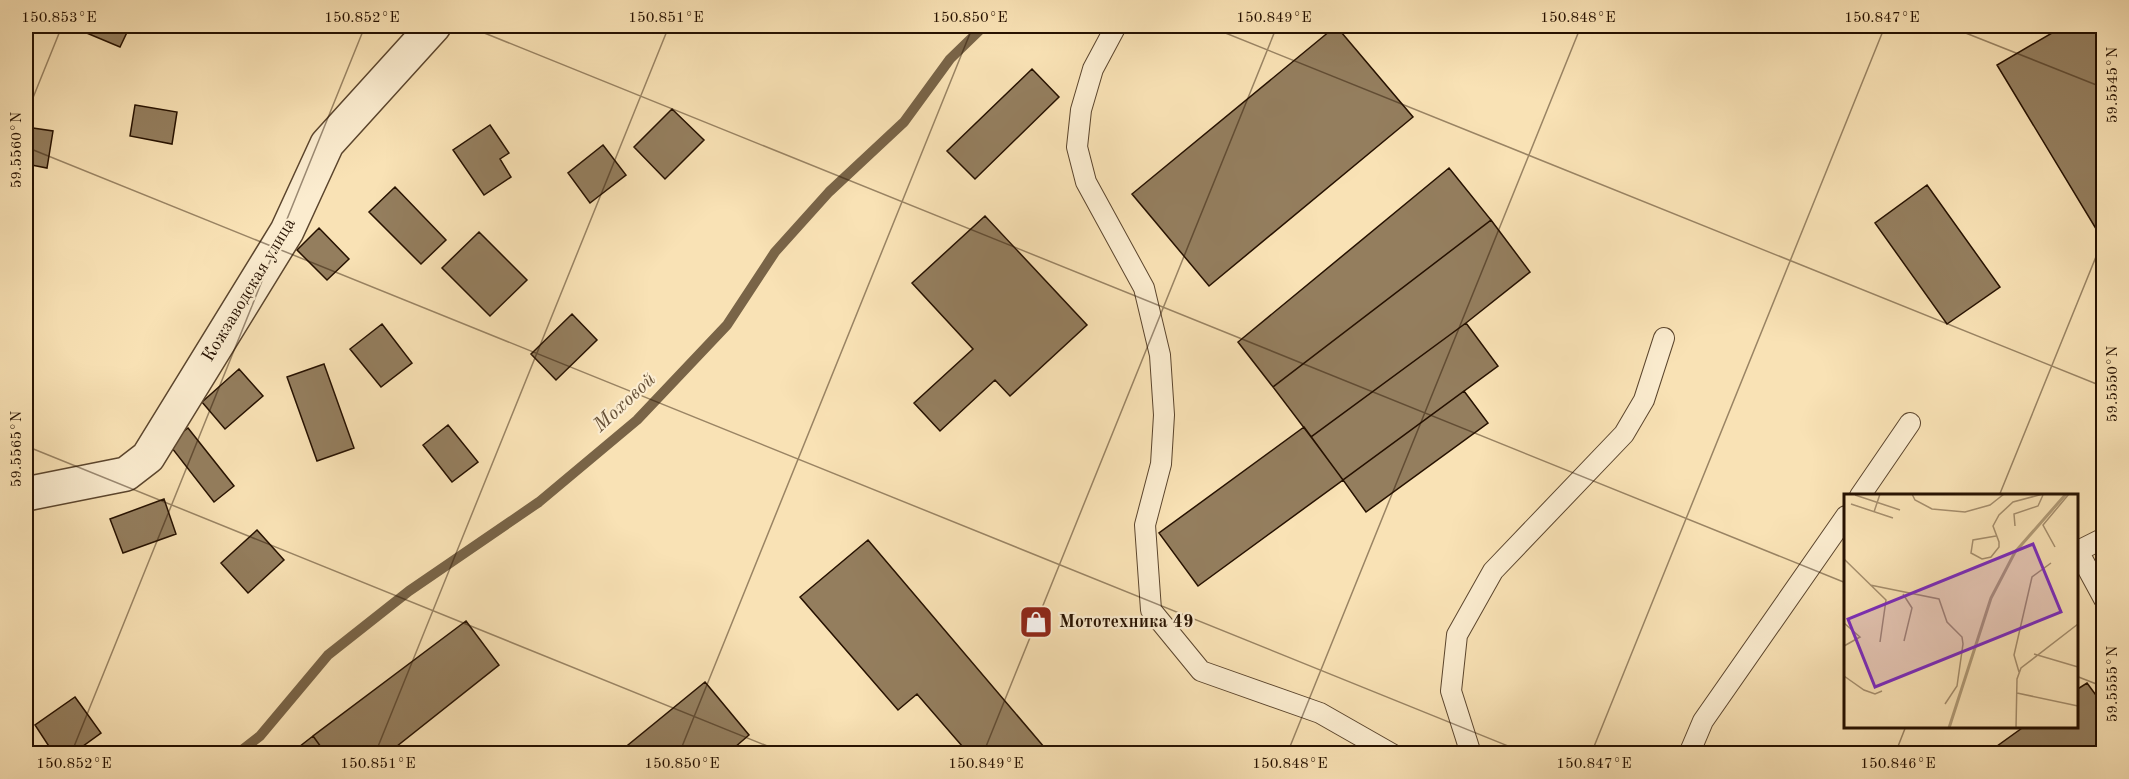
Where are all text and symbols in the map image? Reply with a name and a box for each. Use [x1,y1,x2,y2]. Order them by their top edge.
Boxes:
text: 150.853°E [21,11,97,26]
text: 150.852°E [324,11,400,26]
text: 150.851°E [628,11,704,26]
text: 150.850°E [932,11,1008,26]
text: 150.849°E [1236,11,1312,26]
text: 150.848°E [1540,11,1616,26]
text: 150.847°E [1844,11,1920,26]
text: 59.5545°N [2106,46,2121,123]
text: 59.5560°N [10,111,25,188]
street label: Кожзаводская улица [199,215,299,365]
text: 59.5550°N [2106,345,2121,422]
water label: Моховой [589,369,660,437]
text: 59.5565°N [10,410,25,487]
inset map [1844,494,2078,728]
shop icon: Мототехника 49 [1018,604,1054,640]
place label: Мототехника 49 [1059,613,1193,631]
text: 59.5555°N [2106,645,2121,722]
text: 150.852°E [36,757,112,772]
text: 150.851°E [340,757,416,772]
text: 150.850°E [644,757,720,772]
text: 150.849°E [948,757,1024,772]
text: 150.848°E [1252,757,1328,772]
text: 150.847°E [1556,757,1632,772]
text: 150.846°E [1860,757,1936,772]

